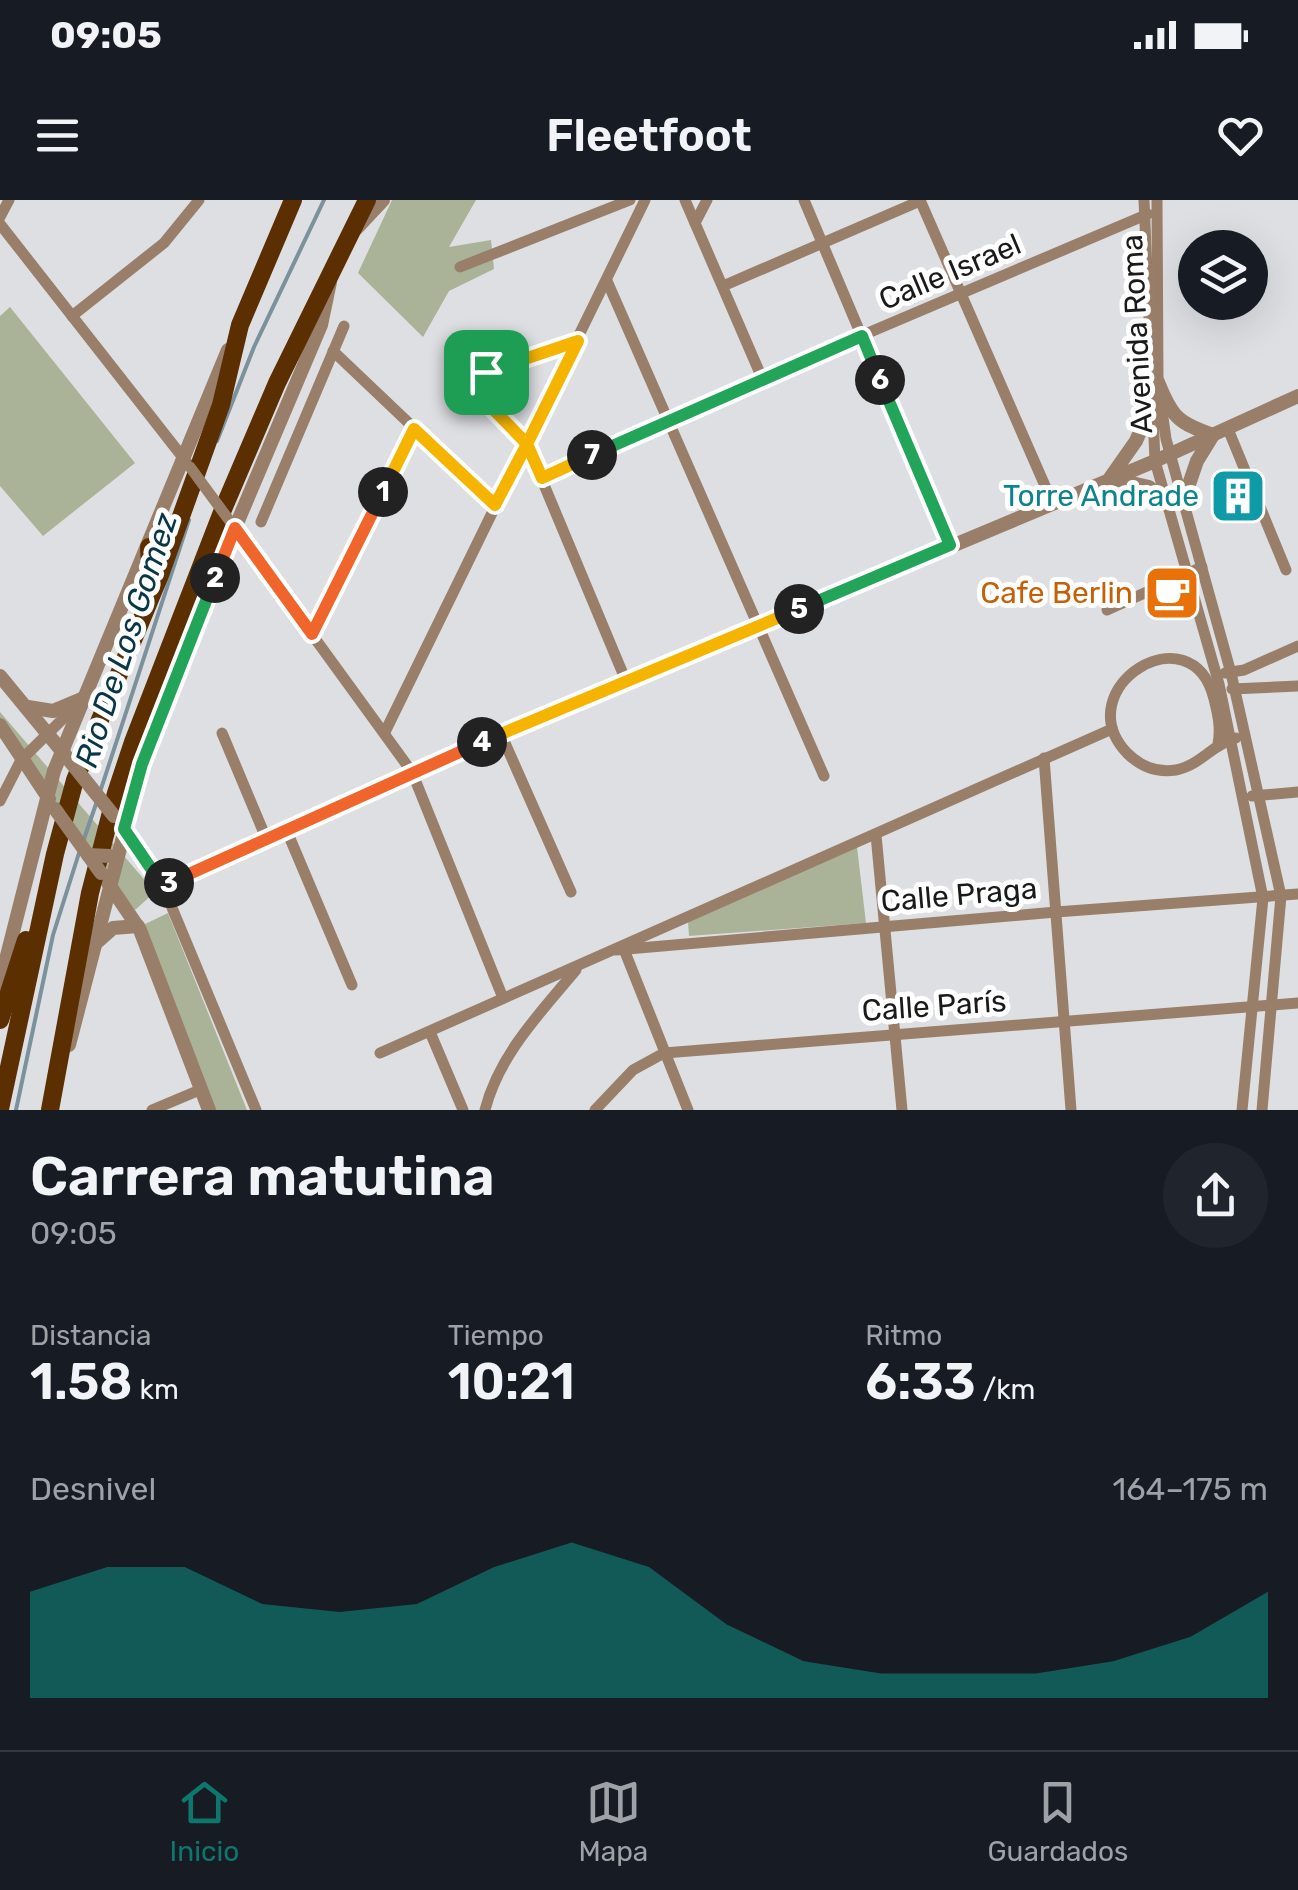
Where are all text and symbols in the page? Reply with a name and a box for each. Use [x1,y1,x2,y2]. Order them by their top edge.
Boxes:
text: 09:05 [50,12,162,58]
icon: menu [30,108,85,163]
icon: heart [1213,108,1268,163]
text: Fleetfoot [546,109,752,162]
street label: Calle Israel [874,226,1026,318]
map controls [1178,230,1268,320]
button: layers [1178,230,1268,320]
street label: Avenida Roma [1114,234,1160,434]
pin [444,330,529,415]
icon: arrive [459,345,514,400]
pin: 6 [855,355,905,405]
text: 6 [871,363,889,396]
pin: 7 [567,430,617,480]
text: 7 [584,438,600,471]
building icon: Torre Andrade [1208,466,1268,526]
pin: 1 [358,467,408,517]
text: 1 [376,475,390,508]
place label: Torre Andrade [1003,478,1199,514]
water label: Rio De Los Gomez [67,508,185,772]
pin: 2 [190,553,240,603]
text: 2 [206,561,224,594]
cafe icon: Cafe Berlin [1142,563,1202,623]
place label: Cafe Berlin [980,575,1133,611]
pin: 5 [774,584,824,634]
text: 5 [790,592,808,625]
pin: 4 [457,717,507,767]
text: 4 [472,725,492,758]
pin: 3 [144,858,194,908]
text: 3 [160,866,178,899]
street label: Calle Praga [879,870,1039,920]
street label: Calle París [861,983,1007,1029]
button: share [1163,1143,1268,1248]
text: Carrera matutina [30,1144,495,1209]
text: 09:05 [30,1214,117,1252]
text: Distancia [30,1319,151,1352]
text: Tiempo [448,1319,544,1352]
text: Ritmo [865,1319,942,1352]
text: 1.58 [30,1352,133,1412]
text: 10:21 [448,1352,575,1412]
text: 6:33 [865,1352,976,1412]
text: km [133,1373,179,1406]
text: /km [976,1373,1035,1406]
text: Desnivel [30,1470,156,1508]
text: 164–175 m [1113,1470,1268,1508]
tab: Inicio [170,1775,239,1868]
tab: Mapa [578,1775,648,1868]
tab: Guardados [988,1775,1128,1868]

